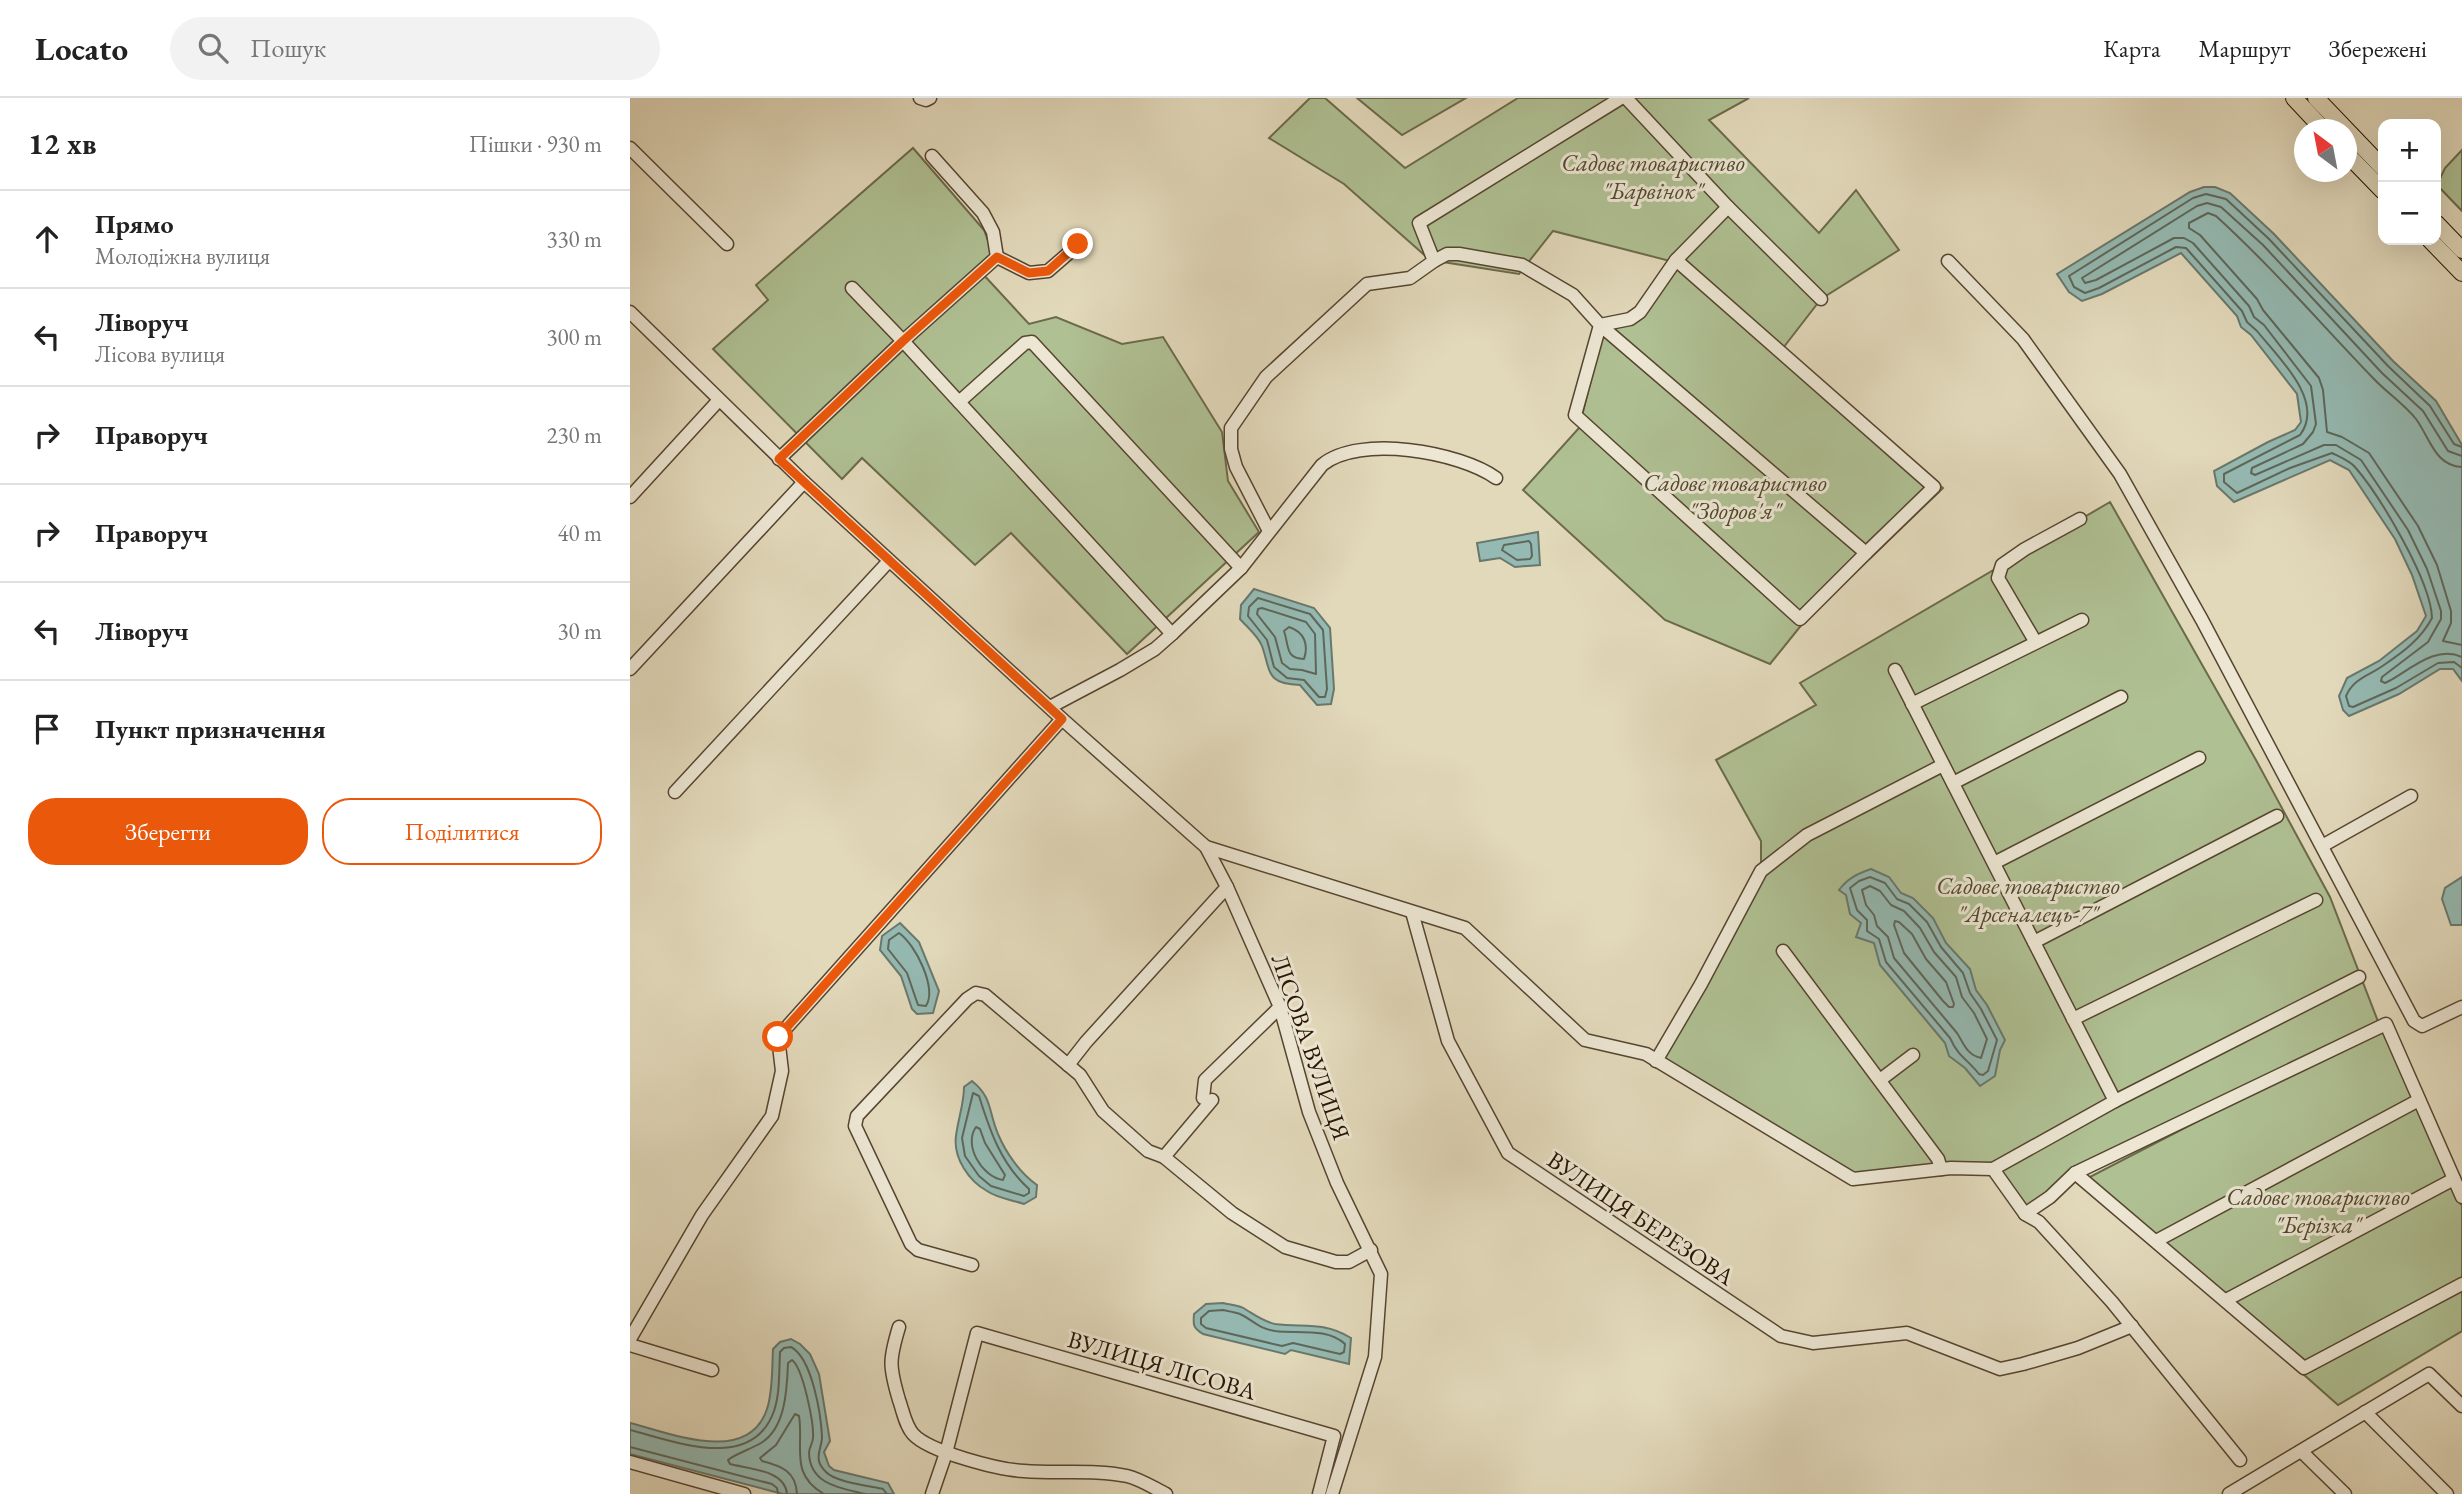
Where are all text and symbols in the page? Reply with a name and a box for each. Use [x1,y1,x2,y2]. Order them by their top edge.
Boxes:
search box [170,17,660,80]
text: Locato [35,27,128,70]
icon: search [194,29,232,67]
text: Пошук [250,31,326,65]
text: Карта [2103,33,2161,64]
text: Маршрут [2199,33,2291,64]
text: Збережені [2329,33,2427,64]
north arrow [2294,119,2357,182]
map controls [2378,119,2441,245]
button: + [2378,119,2441,182]
text: 12 хв [28,124,97,163]
text: Пішки · 930 m [469,129,602,159]
park label: Садове товариство "Барвінок" [1561,147,1745,206]
button: − [2378,182,2441,245]
text: Прямо [95,207,174,241]
icon: ahead [28,220,66,258]
text: 330 m [546,224,602,254]
route end [1062,228,1093,259]
text: Молодіжна вулиця [95,241,270,271]
text: Ліворуч [95,305,189,339]
icon: left [28,318,66,356]
text: 300 m [546,322,602,352]
text: Лісова вулиця [95,339,225,369]
icon: right [28,416,66,454]
text: Праворуч [95,418,208,452]
text: 230 m [546,420,602,450]
park label: Садове товариство "Здоров'я" [1643,467,1827,526]
icon: right [28,514,66,552]
text: Праворуч [95,516,208,550]
text: 40 m [557,518,602,548]
icon: left [28,612,66,650]
text: Ліворуч [95,614,189,648]
text: 30 m [557,616,602,646]
icon: arrive [28,710,66,748]
text: Пункт призначення [95,712,326,746]
button: Зберегти [28,798,308,865]
button: Поділитися [322,798,602,865]
park label: Садове товариство "Арсеналець-7" [1936,870,2120,929]
street label: ЛІСОВА ВУЛИЦЯ [1265,950,1357,1144]
route start [762,1021,793,1052]
street label: ВУЛИЦЯ БЕРЕЗОВА [1542,1144,1741,1292]
park label: Садове товариство "Берізка" [2226,1181,2410,1240]
street label: ВУЛИЦЯ ЛІСОВА [1064,1323,1260,1407]

